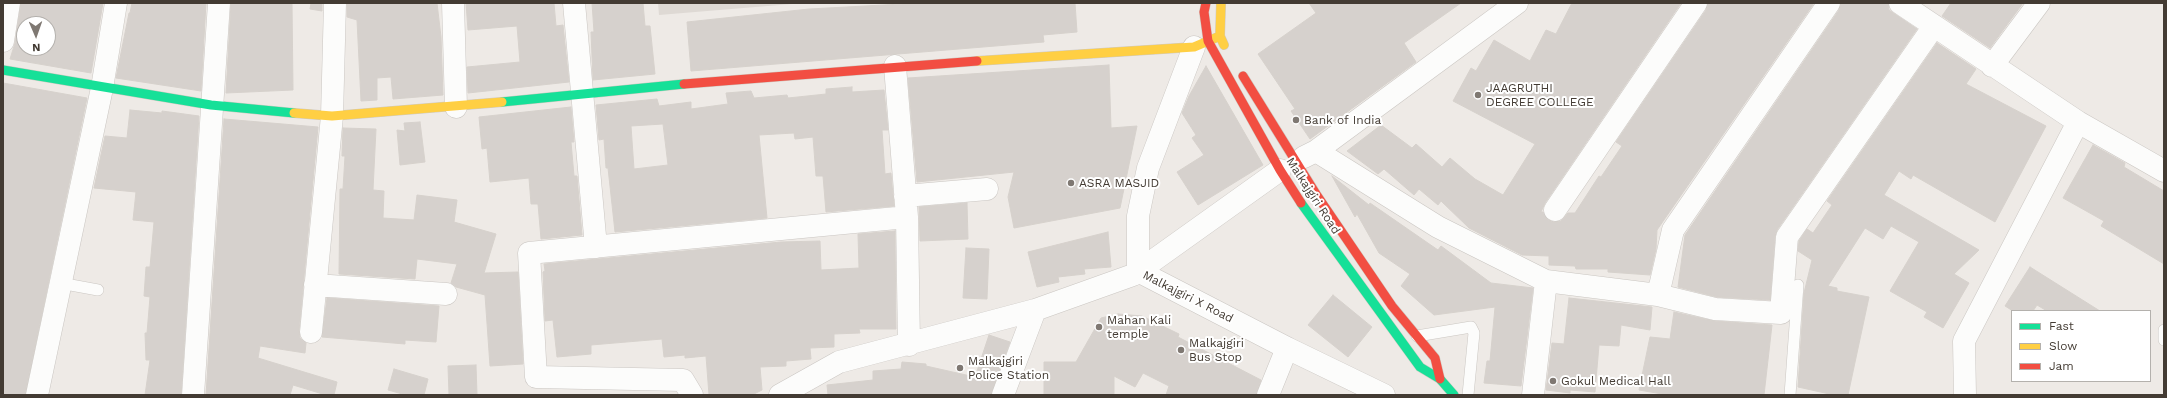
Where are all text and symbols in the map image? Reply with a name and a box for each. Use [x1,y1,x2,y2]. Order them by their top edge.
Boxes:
north arrow [16,16,56,56]
text: N [32,41,41,54]
place label: JAAGRUTHI DEGREE COLLEGE [1486,81,1594,109]
marker: JAAGRUTHI DEGREE COLLEGE [1473,90,1483,100]
place label: Bank of India [1304,113,1381,127]
marker: Bank of India [1291,115,1301,125]
street label: Malkajgiri Road [1283,155,1343,237]
place label: ASRA MASJID [1079,176,1159,190]
marker: ASRA MASJID [1066,178,1076,188]
street label: Malkajgiri X Road [1140,268,1236,326]
legend [2011,310,2151,382]
place label: Mahan Kali temple [1107,313,1171,341]
text: Fast [2049,319,2074,333]
marker: Mahan Kali temple [1094,322,1104,332]
place label: Malkajgiri Bus Stop [1189,336,1244,364]
text: Slow [2049,339,2077,353]
marker: Malkajgiri Bus Stop [1176,345,1186,355]
place label: Malkajgiri Police Station [968,354,1049,382]
text: Jam [2049,359,2074,373]
marker: Malkajgiri Police Station [955,363,965,373]
place label: Gokul Medical Hall [1561,374,1671,388]
marker: Gokul Medical Hall [1548,376,1558,386]

